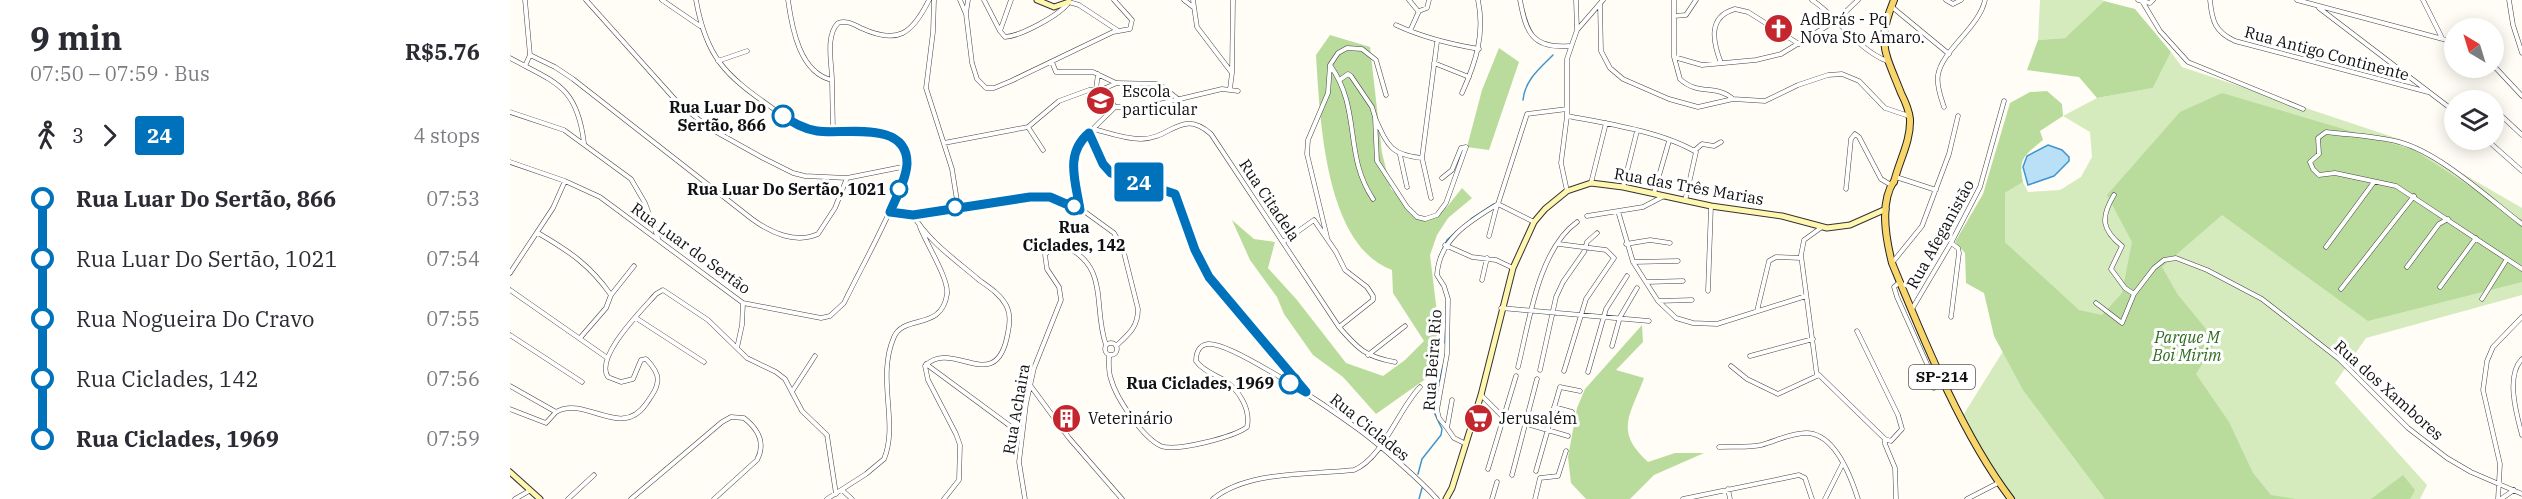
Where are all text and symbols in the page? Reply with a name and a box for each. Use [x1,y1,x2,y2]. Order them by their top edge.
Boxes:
place label: AdBrás - Pq Nova Sto Amaro. [1800,9,1925,47]
church icon: AdBrás - Pq Nova Sto Amaro. [1763,12,1795,44]
text: 9 min [30,16,122,59]
north arrow [2444,18,2504,78]
map controls [2444,18,2504,150]
street label: Rua Antigo Continente [2242,21,2412,85]
text: R$5.76 [405,37,480,66]
text: 07:50 – 07:59 · Bus [30,60,210,87]
place label: Escola particular [1122,81,1197,119]
school or university icon: Escola particular [1085,84,1117,116]
button: layers [2444,90,2504,150]
place label: Rua Luar Do Sertão, 866 [669,97,766,135]
marker: Rua Luar Do Sertão, 866 [772,105,794,127]
icon: walk [30,119,63,152]
icon: forward [93,119,126,152]
text: 24 [147,121,172,149]
text: 3 [72,122,84,149]
text: 4 stops [413,122,480,149]
street label: Rua Citadela [1235,155,1305,245]
line badge: 24 [1112,162,1166,201]
street label: Rua das Três Marias [1613,163,1765,209]
text: 24 [1126,168,1152,196]
street label: Rua Afeganistão [1902,176,1978,292]
place label: Rua Luar Do Sertão, 1021 [687,179,886,199]
marker: Rua Luar Do Sertão, 1021 [890,180,908,198]
text: Rua Luar Do Sertão, 866 [76,184,336,213]
text: 07:53 [426,185,480,212]
marker: Rua Ciclades, 142 [1065,197,1083,215]
street label: Rua Luar do Sertão [627,198,755,298]
unlabelled marker [946,198,964,216]
place label: Rua Ciclades, 142 [1022,217,1126,255]
text: Rua Luar Do Sertão, 1021 [76,244,338,273]
text: 07:54 [426,245,480,272]
text: Rua Nogueira Do Cravo [76,304,314,333]
text: 07:55 [426,305,480,332]
street label: Rua Beira Rio [1418,309,1446,411]
park label: Parque M Boi Mirim [2152,327,2222,365]
street label: Rua dos Xambores [2330,336,2448,444]
street label: Rua Achaira [998,362,1034,456]
text: Rua Ciclades, 142 [76,364,259,393]
text: 07:56 [426,365,480,392]
road number: SP-214 [1909,365,1975,389]
marker: Rua Ciclades, 1969 [1279,372,1301,394]
place label: Rua Ciclades, 1969 [1126,373,1274,393]
street label: Rua Ciclades [1326,389,1414,465]
building icon: Veterinário [1051,402,1083,434]
supermarket icon: Jerusalém [1462,402,1494,434]
place label: Veterinário [1088,408,1173,428]
place label: Jerusalém [1499,408,1577,428]
text: Rua Ciclades, 1969 [76,424,279,453]
text: 07:59 [426,425,480,452]

